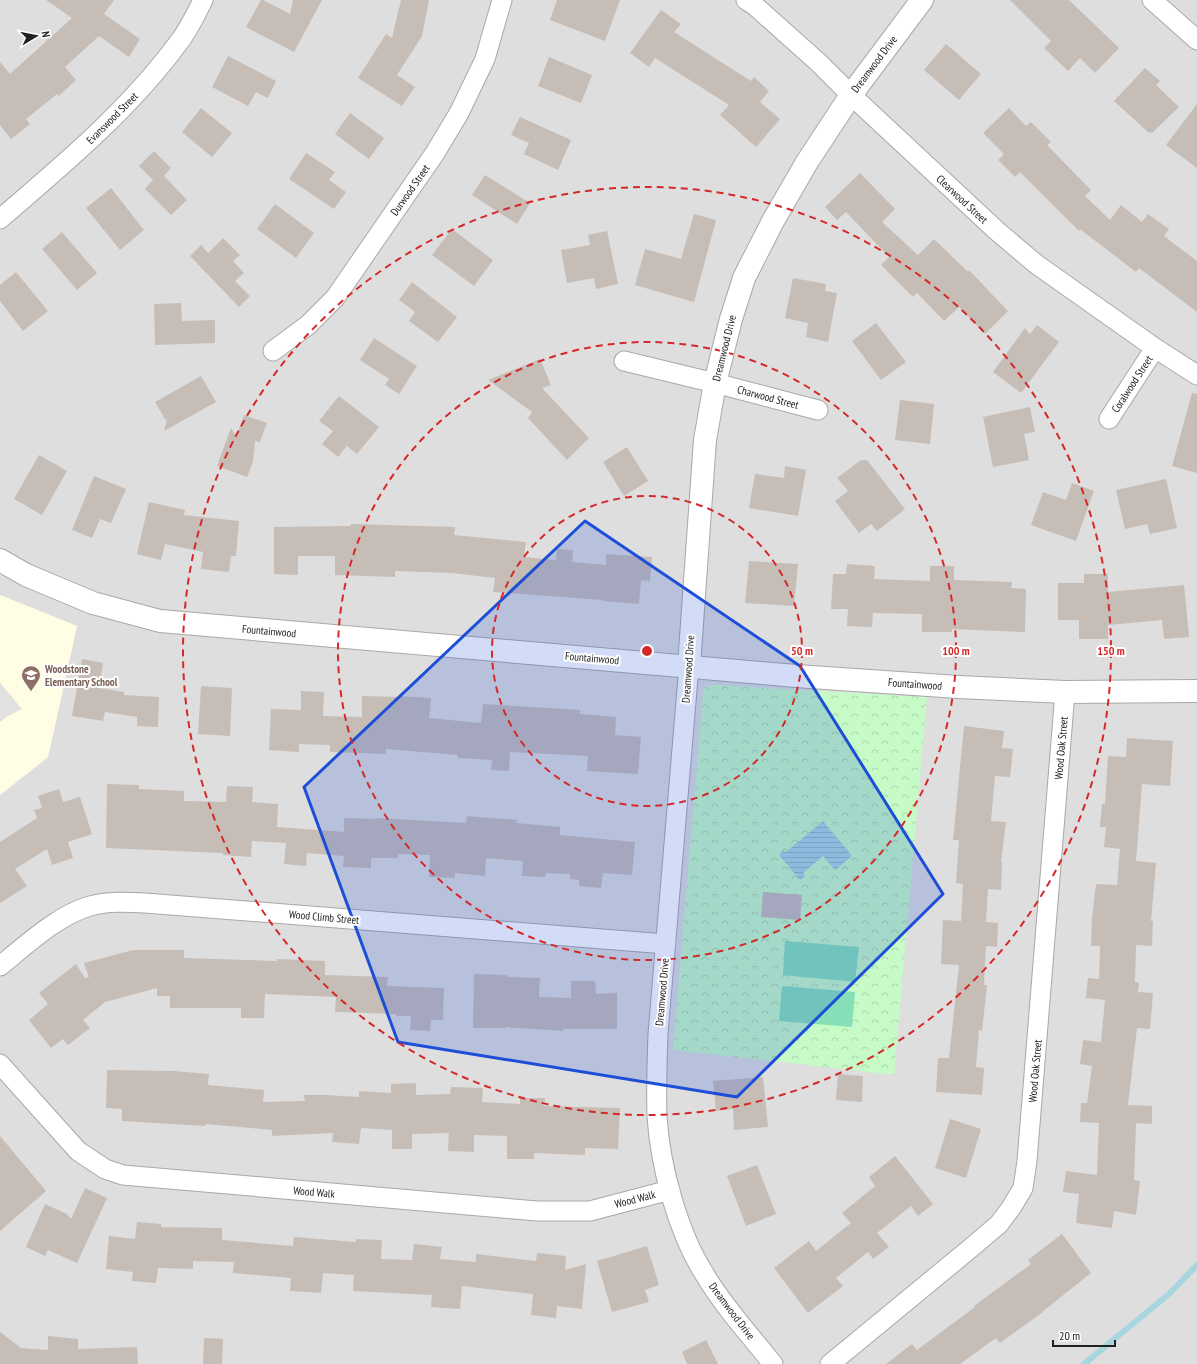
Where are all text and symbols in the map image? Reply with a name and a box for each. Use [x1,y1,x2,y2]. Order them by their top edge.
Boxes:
north arrow [16,16,56,56]
text: N [38,30,53,38]
street label: Dreamwood Drive [848,32,900,95]
street label: Evanswood Street [83,89,141,147]
street label: Durwood Street [387,162,433,218]
street label: Clearwood Street [933,172,991,226]
street label: Dreamwood Drive [709,313,739,383]
street label: Coralwood Street [1108,353,1156,415]
street label: Charwood Street [736,382,800,412]
street label: Fountainwood [241,622,297,640]
street label: Dreamwood Drive [679,634,697,703]
text: 50 m [791,643,813,658]
text: 100 m [942,643,970,658]
text: 150 m [1097,643,1125,658]
centre of rings [640,644,654,658]
street label: Fountainwood [564,649,620,667]
place label: Woodstone Elementary School [44,662,118,689]
school or university icon: Woodstone Elementary School [20,664,42,692]
street label: Fountainwood [887,675,943,693]
street label: Wood Oak Street [1051,716,1071,780]
street label: Wood Climb Street [288,907,360,927]
street label: Dreamwood Drive [652,957,672,1026]
street label: Wood Oak Street [1025,1039,1045,1103]
street label: Wood Walk [293,1183,336,1201]
street label: Wood Walk [613,1187,658,1211]
street label: Dreamwood Drive [706,1280,758,1343]
scale bar [1053,1322,1115,1348]
text: 20 m [1059,1328,1080,1343]

